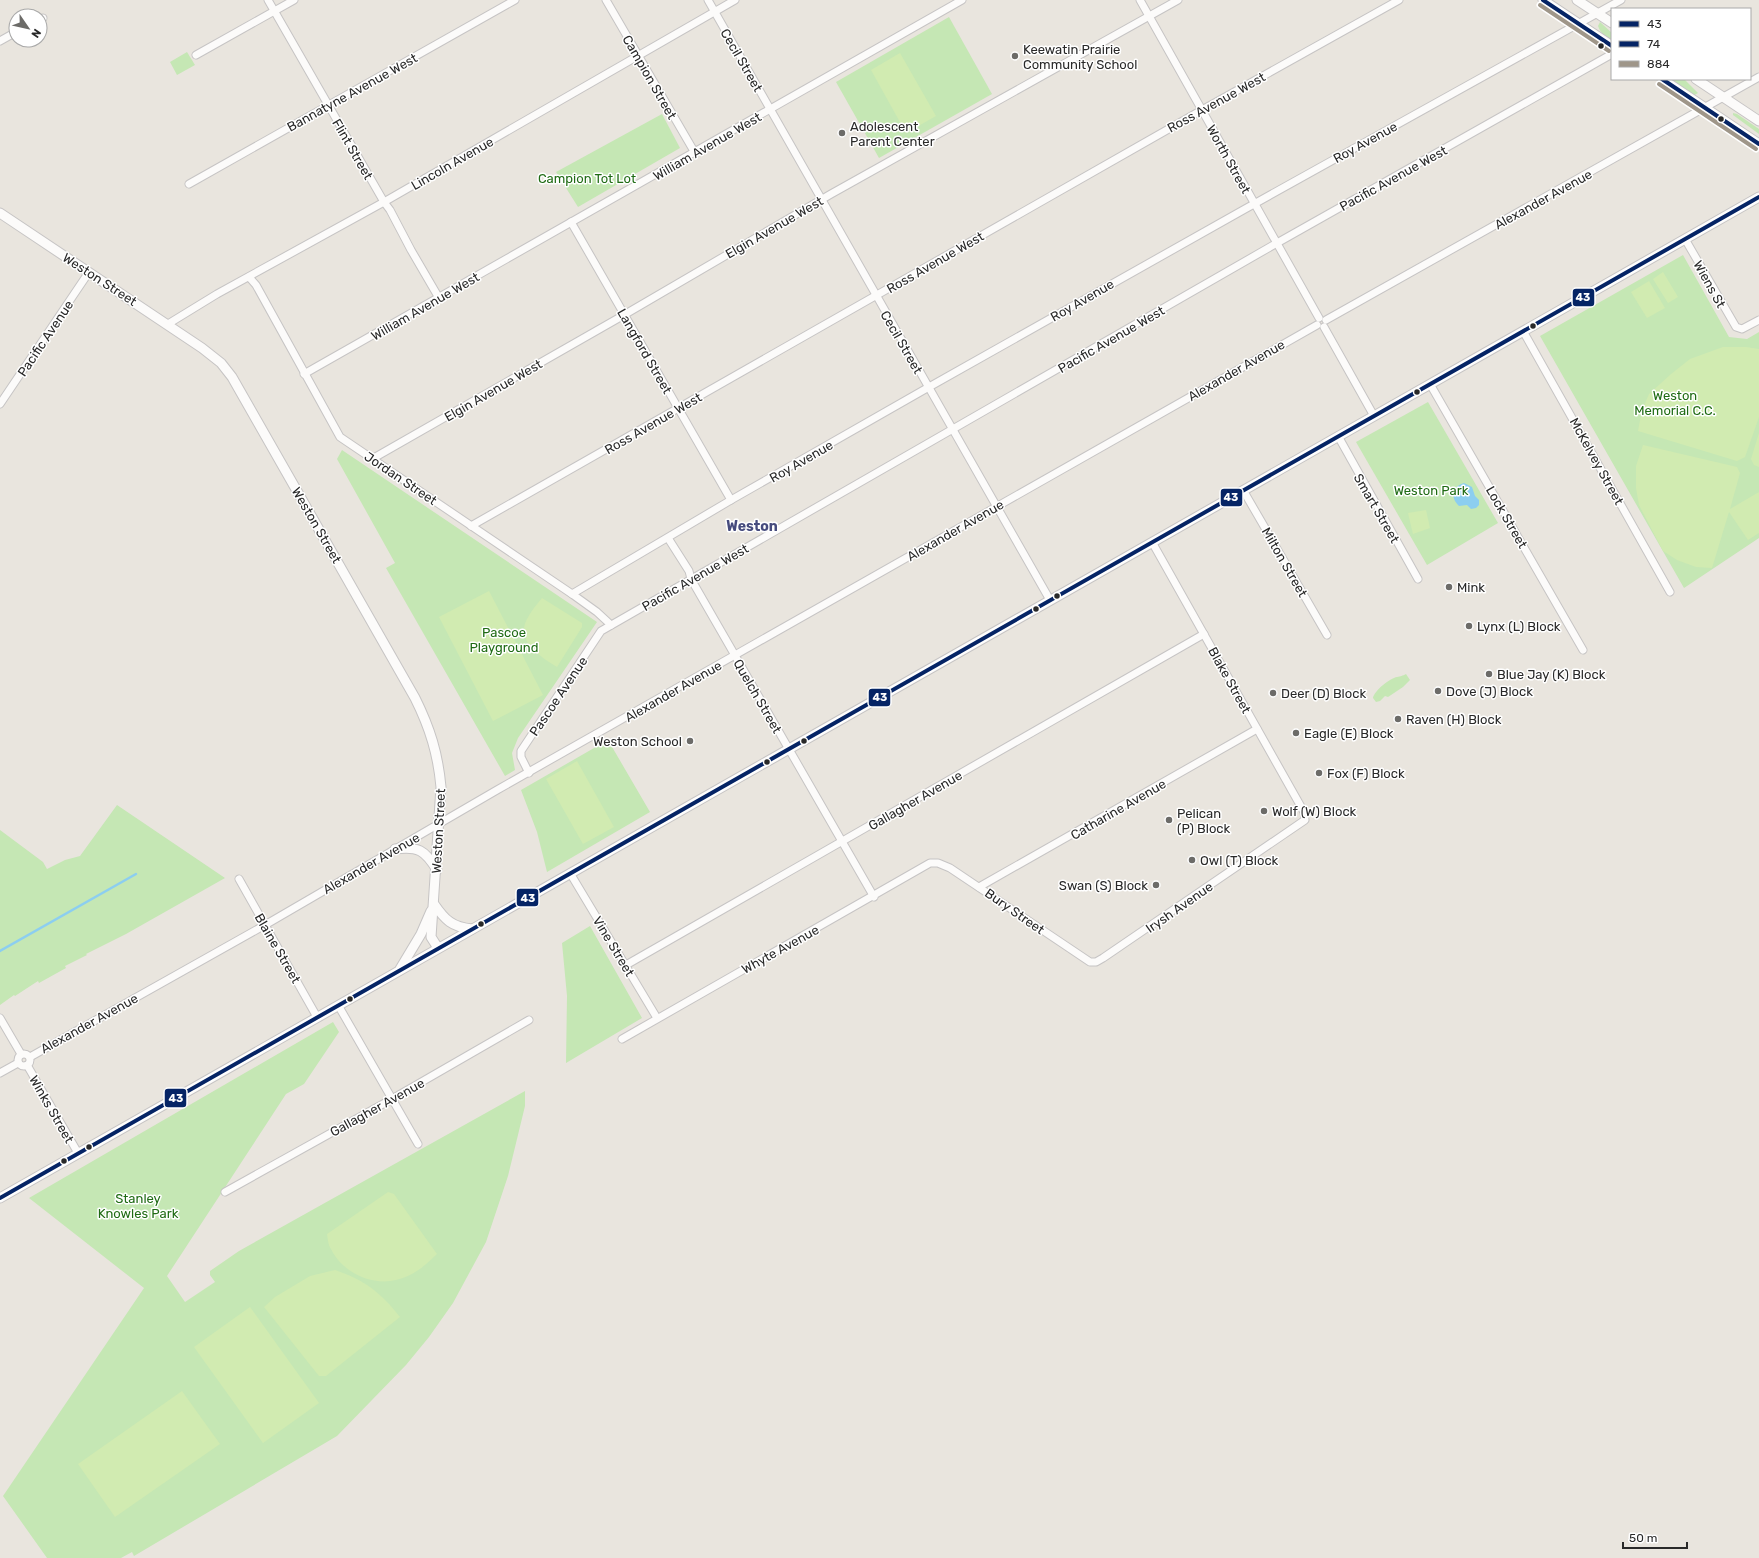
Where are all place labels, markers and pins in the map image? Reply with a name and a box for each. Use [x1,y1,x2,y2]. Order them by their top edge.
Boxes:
unlabelled marker [1596,41,1606,51]
place label: Keewatin Prairie Community School [1023,42,1137,72]
marker: Keewatin Prairie Community School [1010,51,1020,61]
unlabelled marker [1716,114,1726,124]
place label: Adolescent Parent Center [850,119,935,149]
marker: Adolescent Parent Center [837,128,847,138]
unlabelled marker [1528,321,1538,331]
unlabelled marker [1412,387,1422,397]
place label: Mink [1457,580,1485,595]
marker: Mink [1444,582,1454,592]
unlabelled marker [1052,591,1062,601]
unlabelled marker [1031,604,1041,614]
place label: Lynx (L) Block [1477,619,1561,634]
marker: Lynx (L) Block [1464,621,1474,631]
place label: Blue Jay (K) Block [1497,667,1606,682]
marker: Blue Jay (K) Block [1484,669,1494,679]
place label: Dove (J) Block [1446,684,1533,699]
place label: Deer (D) Block [1281,686,1366,701]
marker: Dove (J) Block [1433,686,1443,696]
marker: Deer (D) Block [1268,688,1278,698]
place label: Raven (H) Block [1406,712,1502,727]
marker: Raven (H) Block [1393,714,1403,724]
place label: Eagle (E) Block [1304,726,1394,742]
marker: Eagle (E) Block [1291,728,1301,738]
place label: Weston School [593,734,682,749]
marker: Weston School [685,736,695,746]
unlabelled marker [799,736,809,746]
unlabelled marker [762,757,772,767]
place label: Fox (F) Block [1327,766,1405,781]
marker: Fox (F) Block [1314,768,1324,778]
place label: Wolf (W) Block [1272,804,1357,819]
place label: Pelican (P) Block [1177,806,1231,836]
marker: Wolf (W) Block [1259,806,1269,816]
marker: Pelican (P) Block [1164,815,1174,825]
place label: Owl (T) Block [1200,853,1279,868]
marker: Owl (T) Block [1187,855,1197,865]
place label: Swan (S) Block [1059,878,1148,893]
marker: Swan (S) Block [1151,880,1161,890]
unlabelled marker [476,919,486,929]
unlabelled marker [345,994,355,1004]
unlabelled marker [84,1142,94,1152]
unlabelled marker [59,1156,69,1166]

